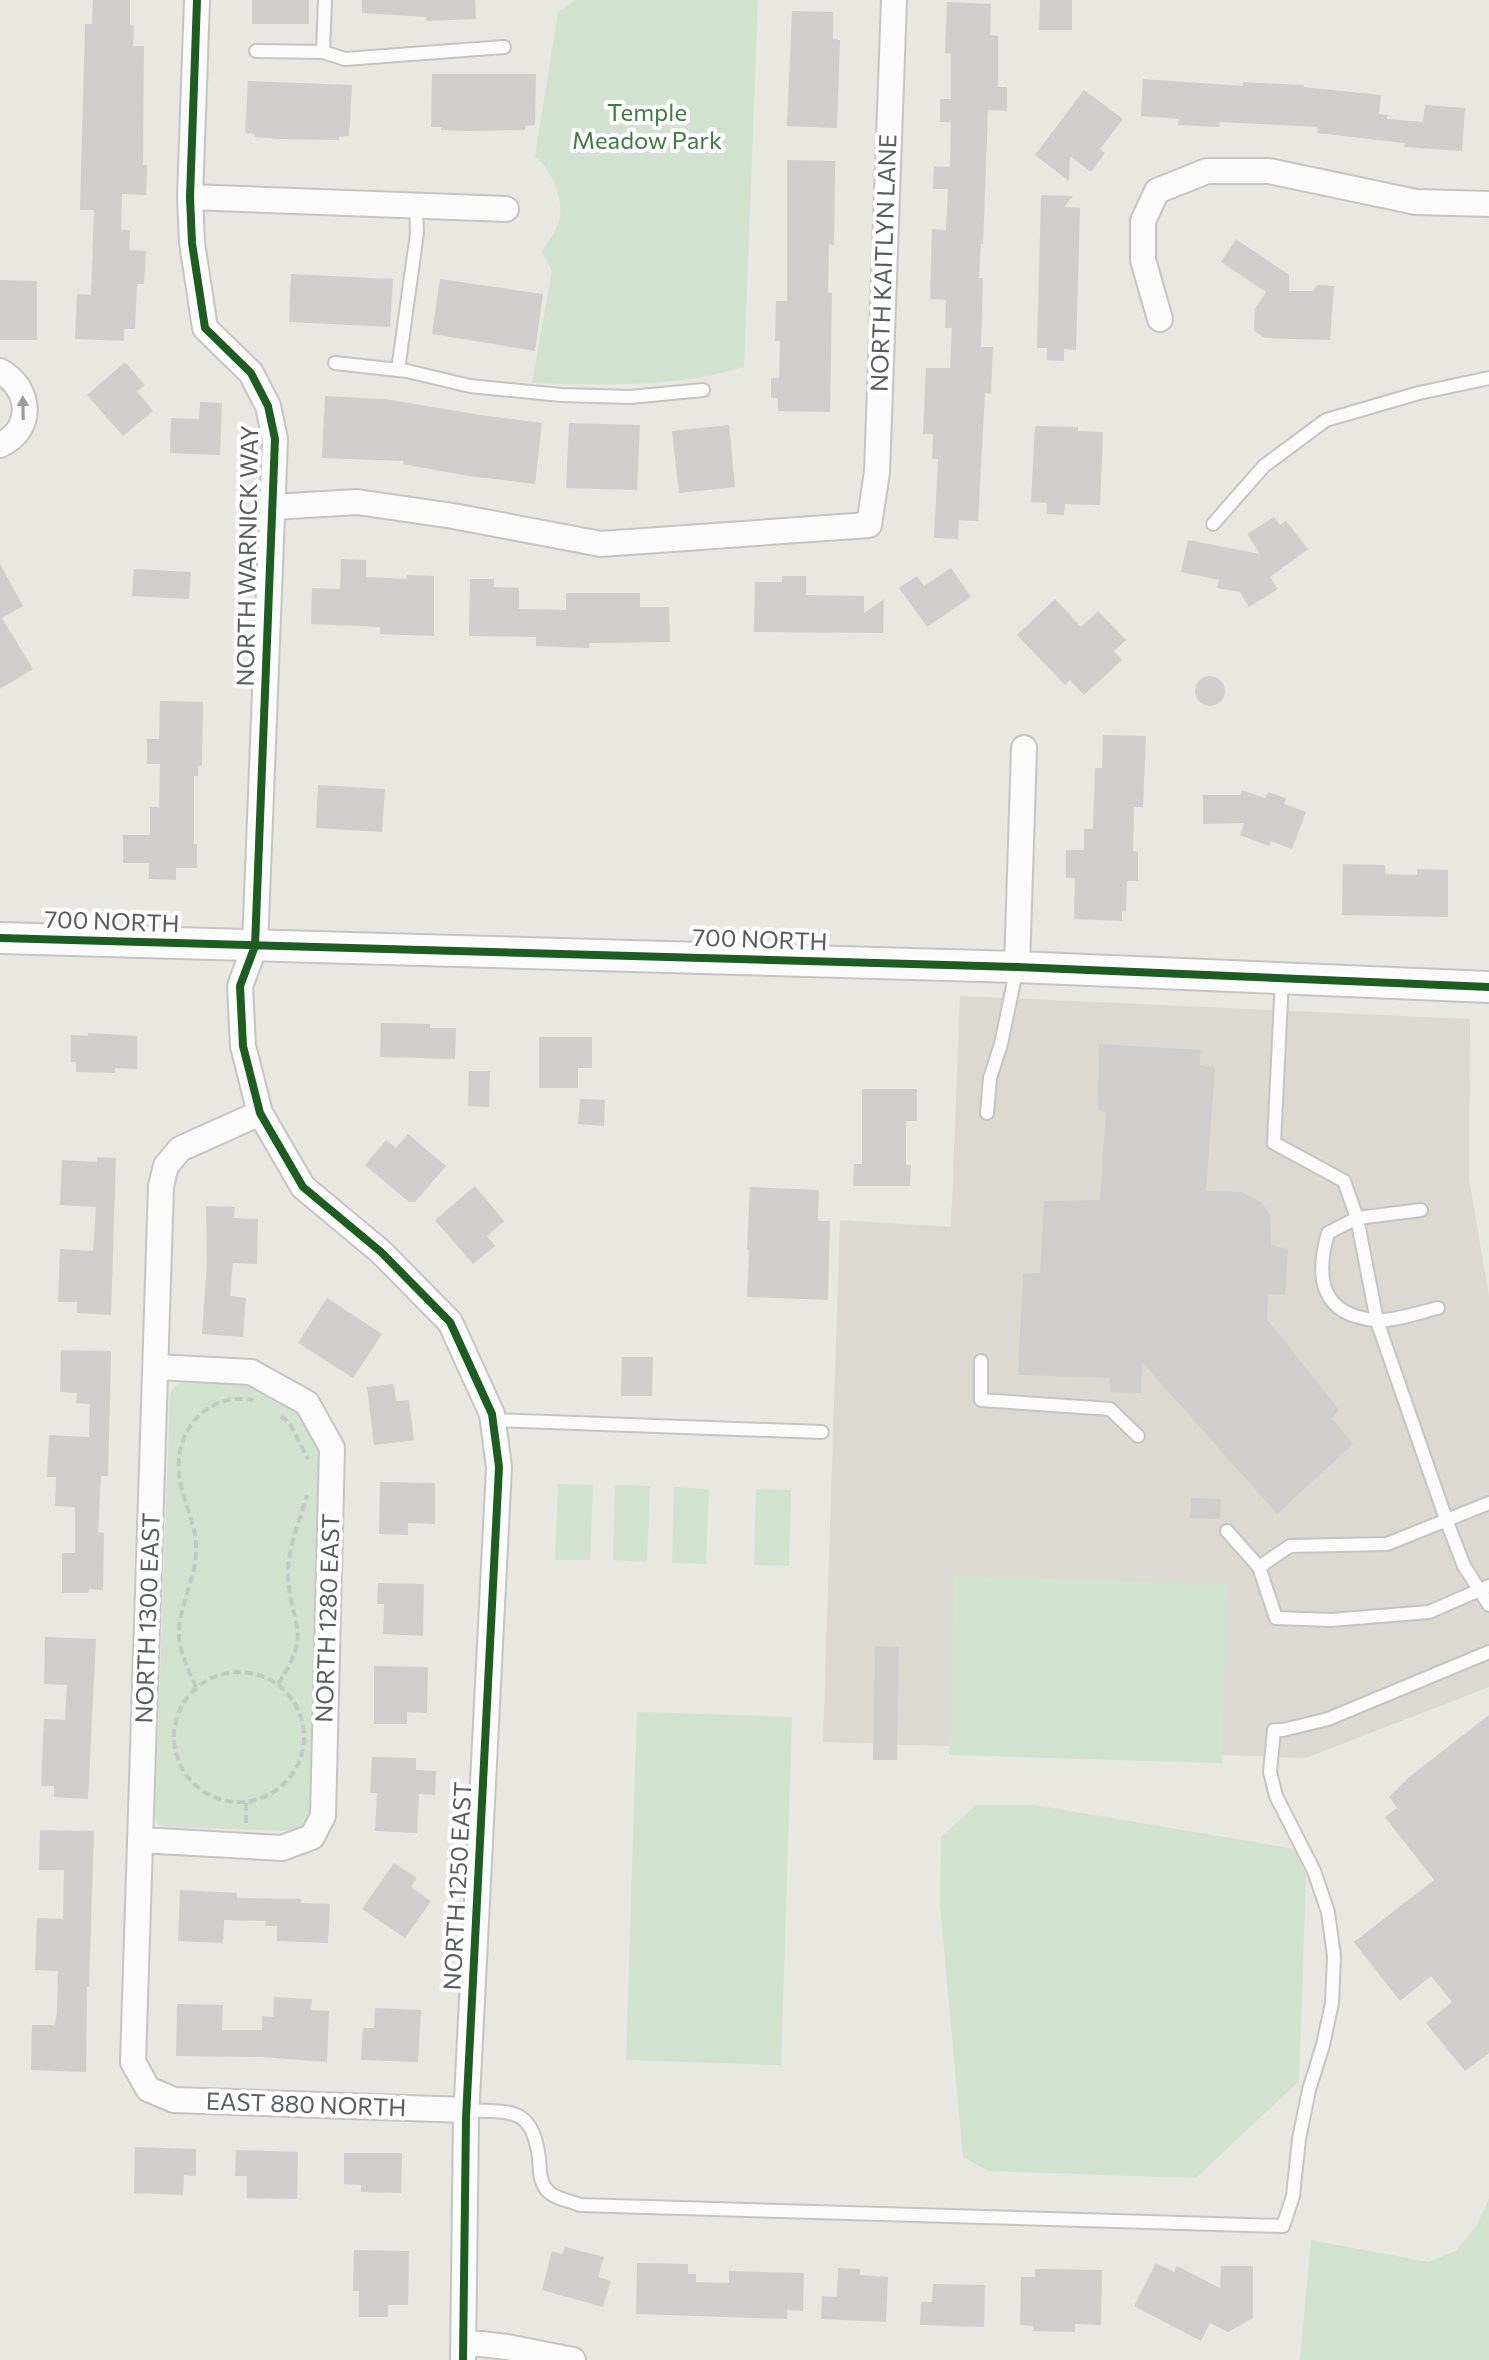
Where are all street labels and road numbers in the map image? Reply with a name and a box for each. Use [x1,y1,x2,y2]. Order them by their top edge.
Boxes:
street label: NORTH KAITLYN LANE [864,133,901,392]
street label: NORTH WARNICK WAY [230,425,263,687]
street label: 700 NORTH [44,904,180,937]
street label: 700 NORTH [692,922,828,955]
street label: NORTH 1300 EAST [128,1512,165,1724]
street label: NORTH 1280 EAST [308,1513,345,1723]
street label: NORTH 1250 EAST [437,1781,476,1991]
street label: EAST 880 NORTH [205,2086,407,2121]

